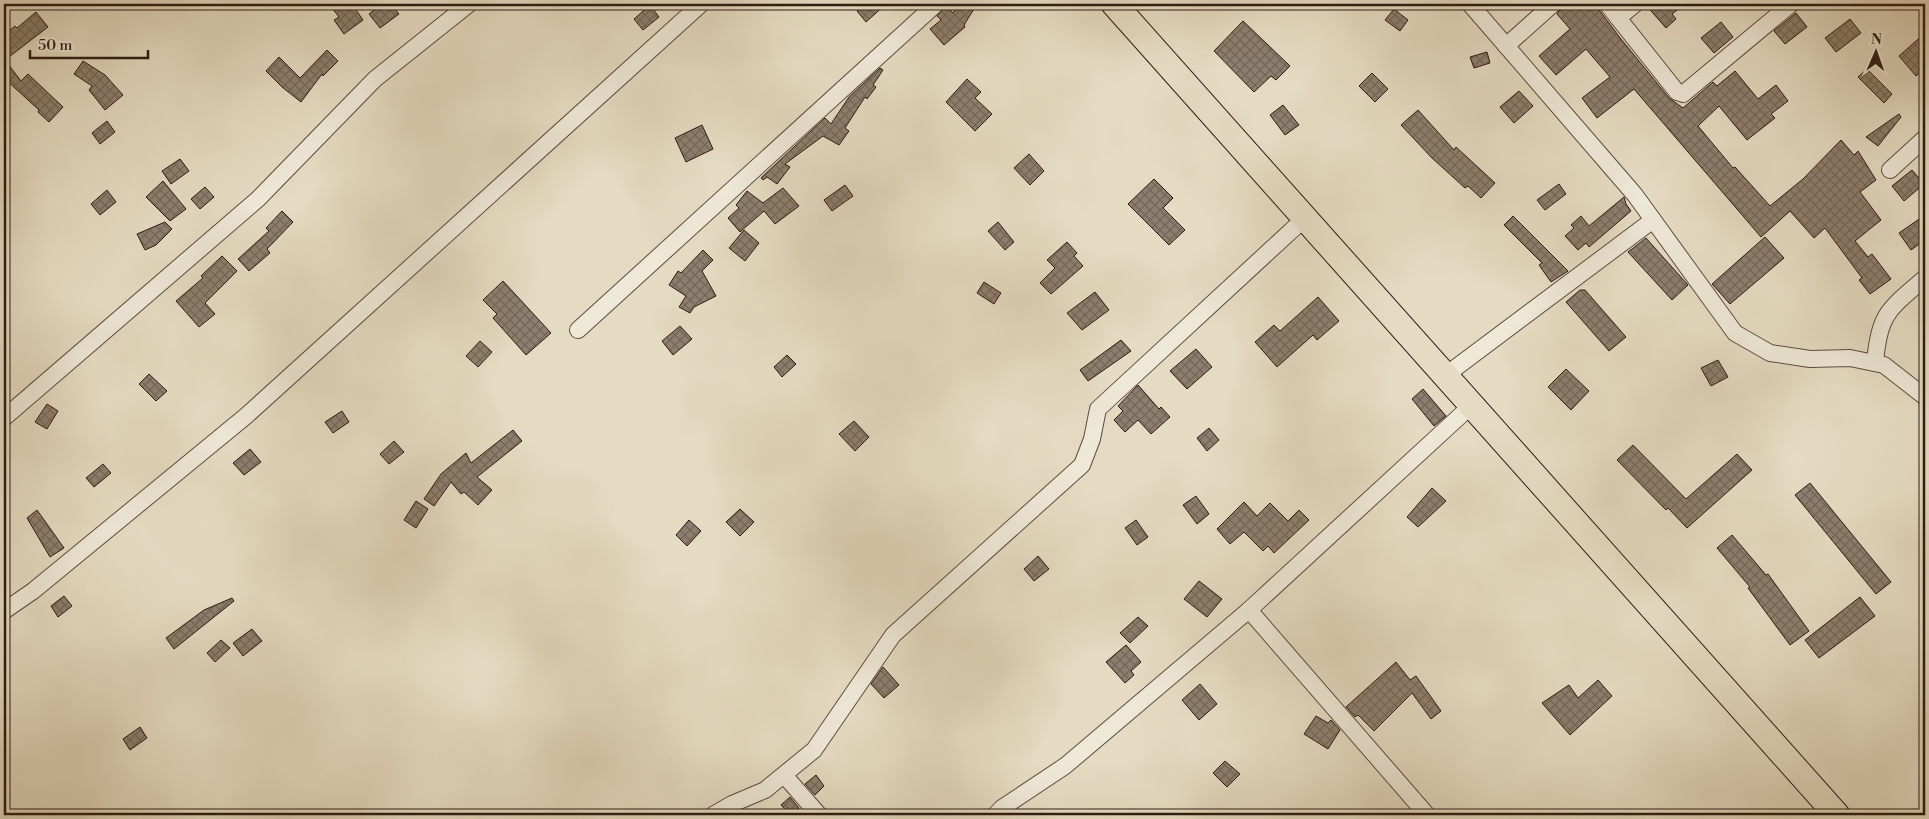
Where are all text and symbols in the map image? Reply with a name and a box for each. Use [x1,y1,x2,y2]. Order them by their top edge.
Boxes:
scale bar [30,28,148,60]
north arrow [1852,28,1902,78]
text: N [1871,31,1882,49]
text: 50 m [38,36,72,55]

